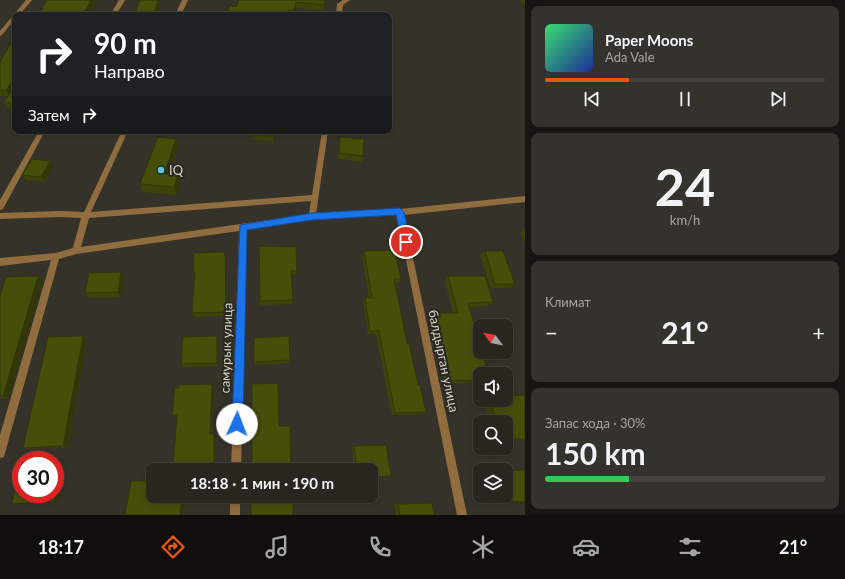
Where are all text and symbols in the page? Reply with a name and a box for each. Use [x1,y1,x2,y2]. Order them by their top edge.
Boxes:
text: 90 m [94,26,157,60]
icon: right [28,28,80,80]
text: Paper Moons [605,31,693,49]
text: Ada Vale [605,49,655,65]
text: Направо [94,60,165,82]
icon: previous [581,88,603,110]
icon: pause [674,88,696,110]
icon: next [767,88,789,110]
icon: right [78,104,100,126]
text: Затем [28,106,70,124]
text: 24 [655,155,715,217]
place label: IQ [169,162,184,178]
marker: IQ [156,165,166,175]
text: km/h [670,212,700,228]
pin [389,225,423,259]
icon: arrive [395,231,417,253]
text: Климат [545,294,591,310]
street label: самурык улица [216,302,236,394]
street label: балдырган улица [425,308,463,414]
text: 21° [661,314,709,350]
north arrow [473,319,513,359]
map controls [473,319,513,503]
text: − [545,319,558,346]
text: + [812,319,825,346]
button: sound [473,367,513,407]
position arrow [216,403,258,445]
button: search [473,415,513,455]
text: Запас хода · 30% [545,415,646,431]
text: 150 km [545,435,646,471]
speed limit sign: 30 [12,451,64,503]
button: layers [473,463,513,503]
text: 18:18 · 1 мин · 190 m [190,474,334,492]
icon: directions [159,533,187,561]
icon: music [263,533,291,561]
icon: phone [366,533,394,561]
icon: climate [469,533,497,561]
icon: car [572,533,600,561]
icon: filters [676,533,704,561]
text: 18:17 [38,536,84,558]
text: 21° [779,536,807,558]

